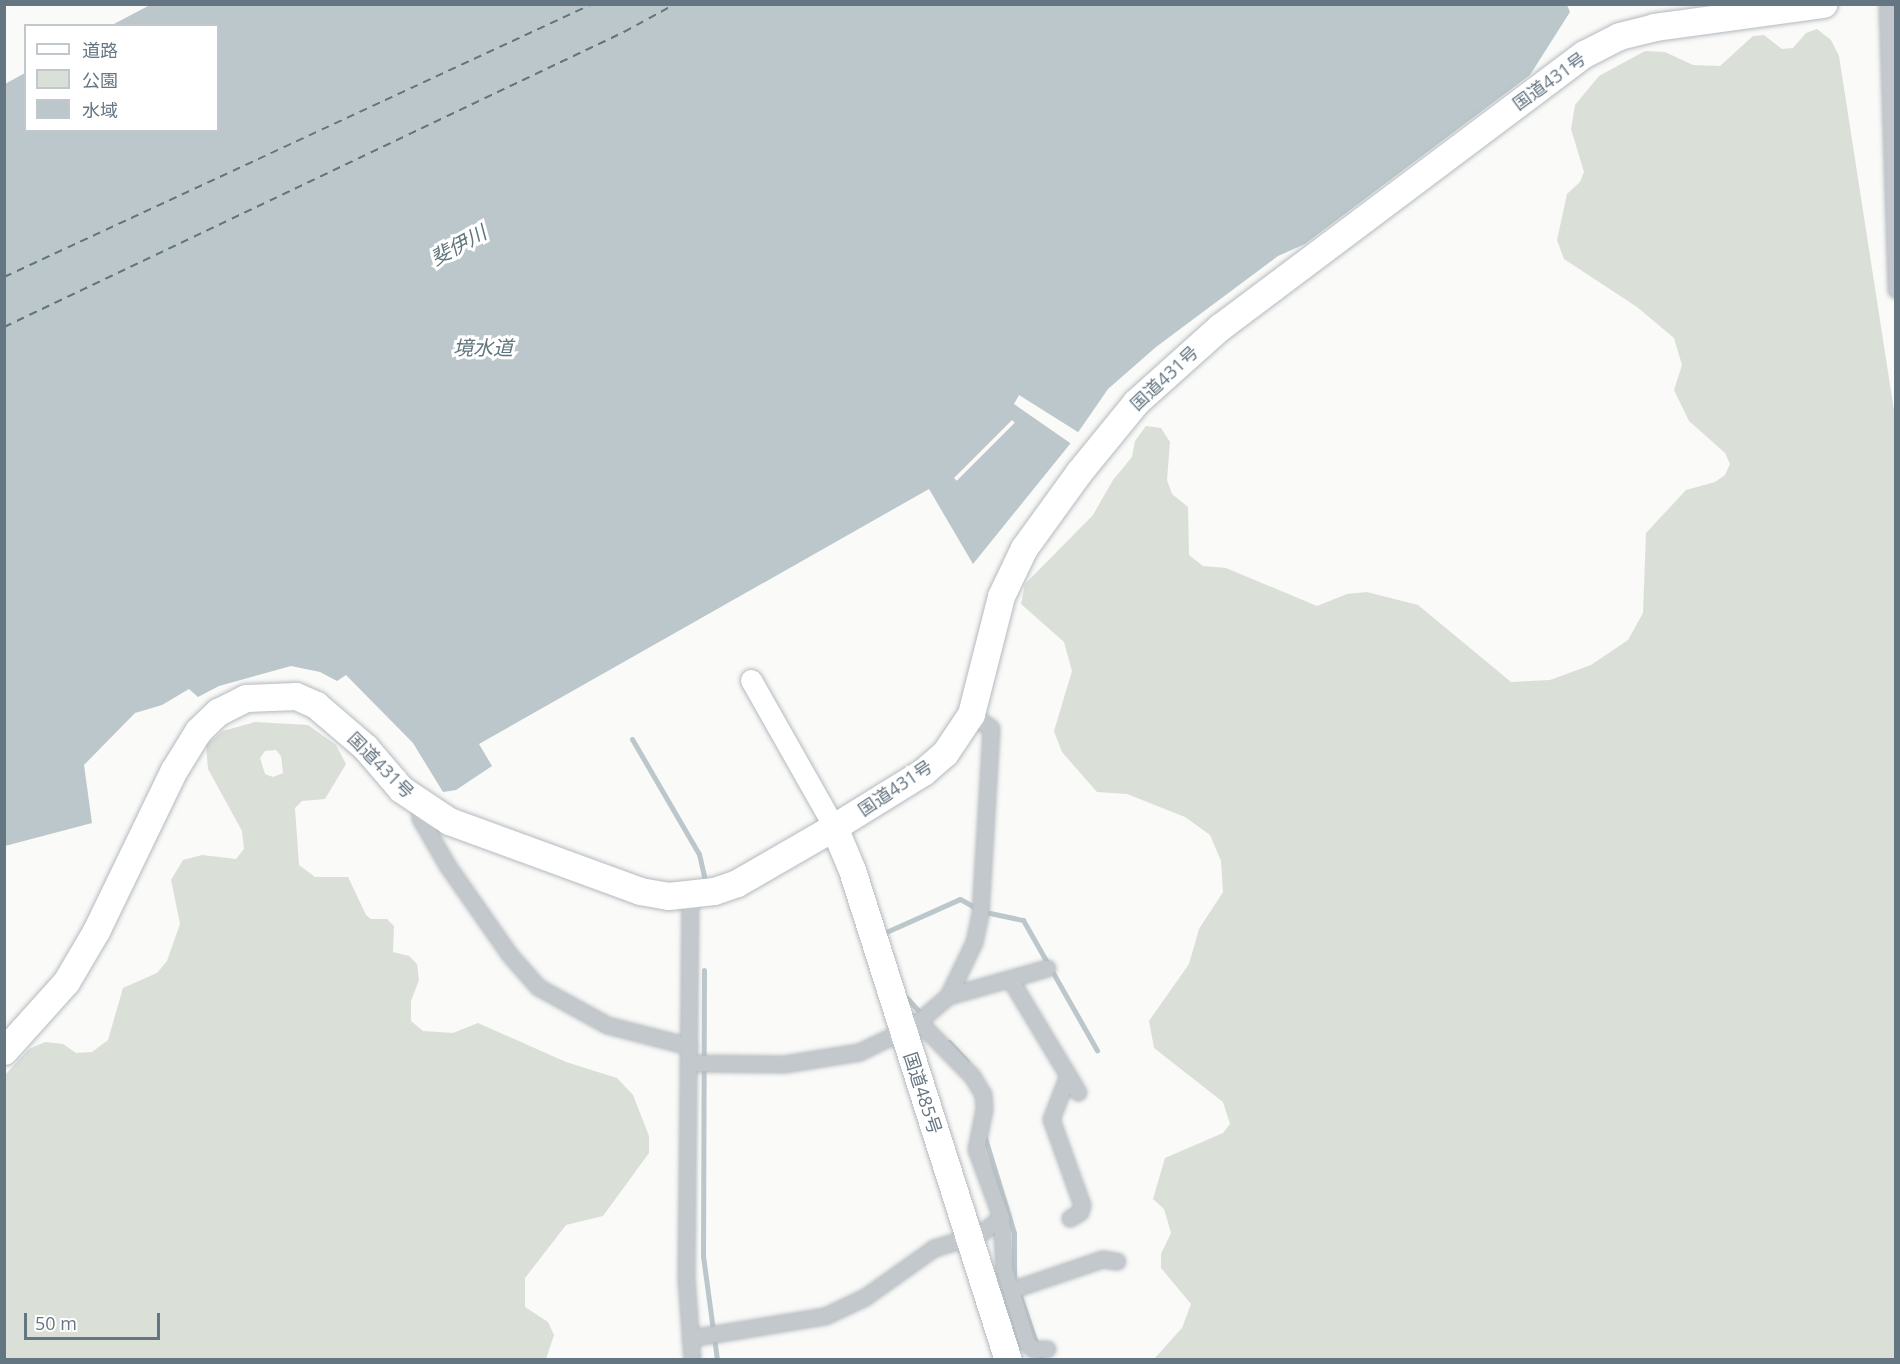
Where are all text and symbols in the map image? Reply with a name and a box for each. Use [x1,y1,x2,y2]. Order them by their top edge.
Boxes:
legend [24,24,219,132]
text: 道路 [82,38,118,62]
street label: 国道431号 [1508,47,1590,115]
text: 公園 [82,68,118,92]
text: 水域 [82,98,118,122]
water label: 斐伊川 [426,220,490,270]
water label: 境水道 [453,335,513,359]
street label: 国道431号 [1126,341,1202,415]
street label: 国道431号 [343,727,419,803]
street label: 国道431号 [854,755,936,821]
street label: 国道485号 [900,1049,946,1137]
scale bar [27,1301,164,1339]
text: 50 m [35,1311,77,1335]

